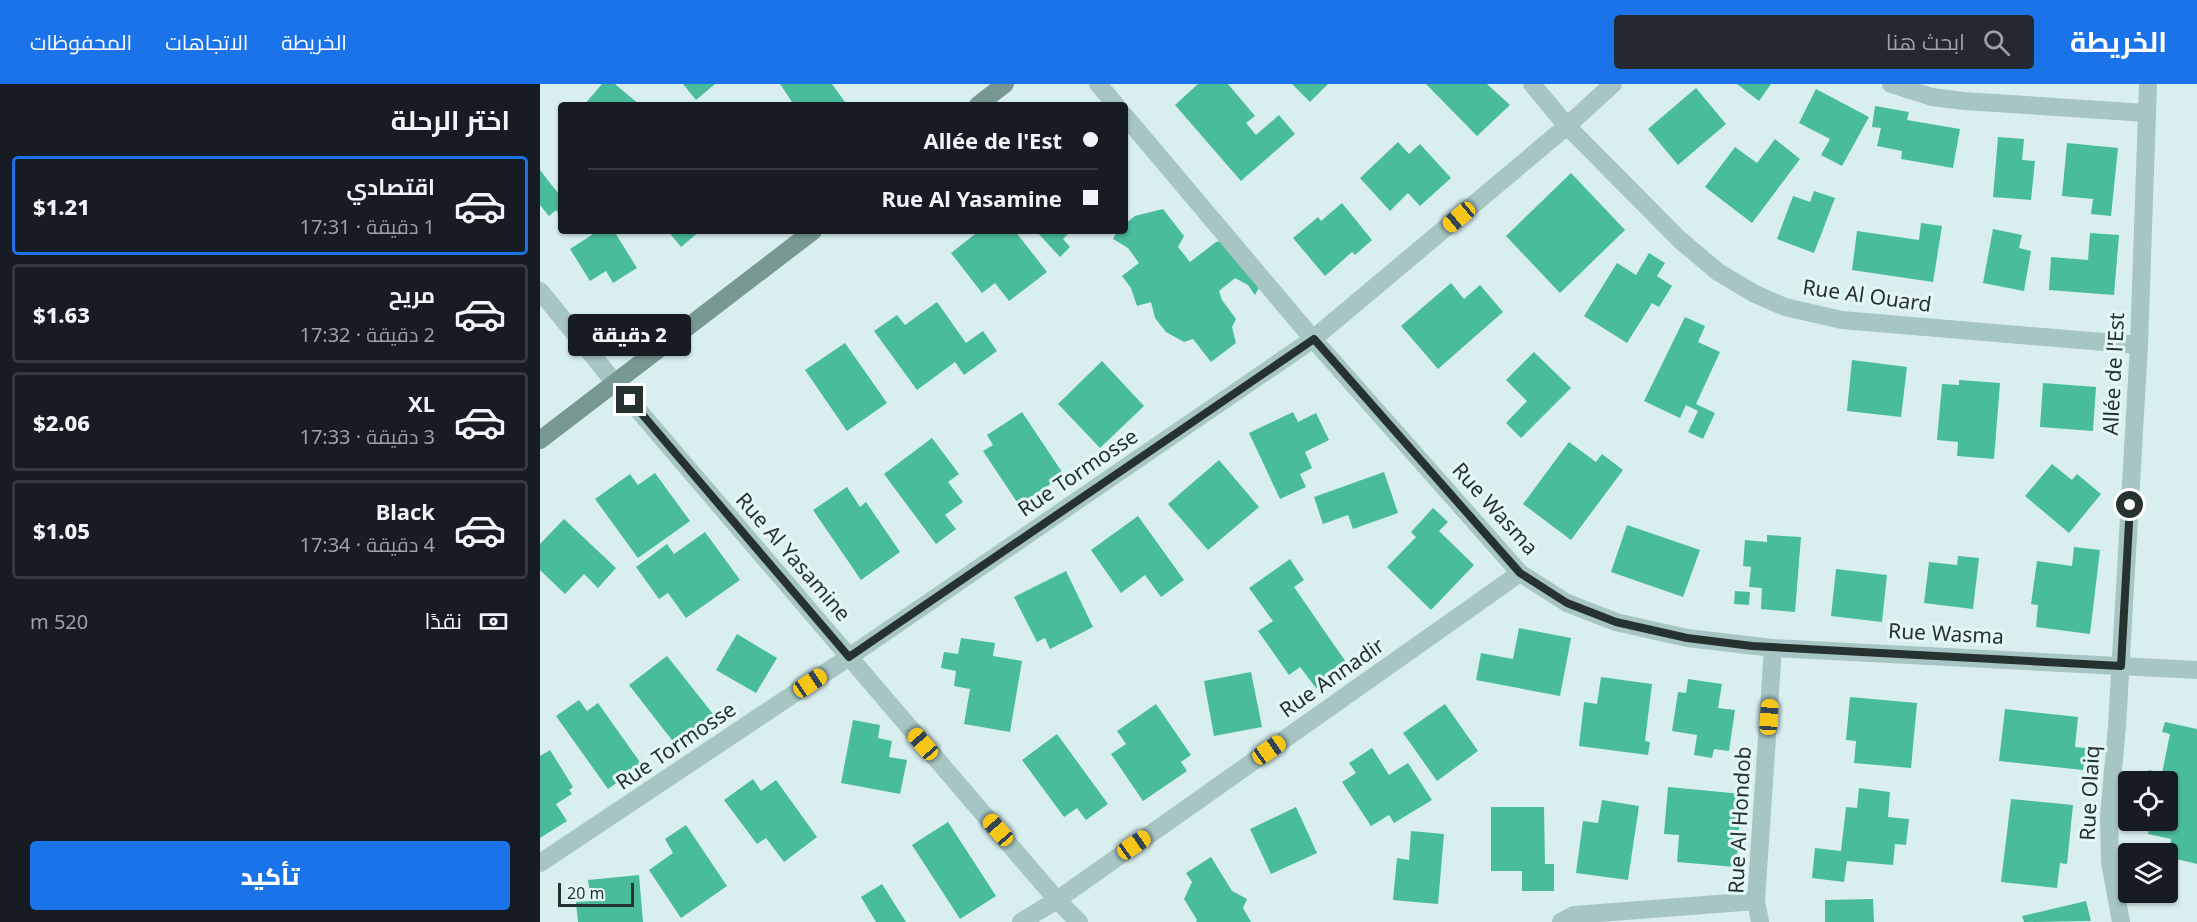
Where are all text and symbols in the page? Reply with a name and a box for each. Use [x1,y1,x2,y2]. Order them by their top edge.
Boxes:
search box [1614,15,2034,69]
text: الخريطة [2070,22,2167,60]
text: ابحث هنا [1886,26,1965,56]
icon: search [1980,26,2013,59]
text: المحفوظات [30,28,132,56]
text: الاتجاهات [165,28,248,56]
text: الخريطة [281,28,347,56]
text: اختر الرحلة [391,101,510,138]
text: Allée de l'Est [924,125,1062,155]
text: اقتصادي [346,171,435,201]
icon: car [453,179,507,233]
text: Rue Al Yasamine [881,183,1062,213]
text: $1.21 [33,191,90,221]
car [1439,199,1479,235]
text: 1 دقيقة · 17:31 [299,213,435,240]
street label: Rue Al Ouard [1801,272,1933,318]
text: مريح [389,279,435,309]
icon: car [453,287,507,341]
text: $1.63 [33,299,90,329]
street label: Allée de l'Est [2096,311,2130,436]
callout: 2 دقيقة [568,313,692,355]
text: 2 دقيقة · 17:32 [299,321,435,348]
text: 2 دقيقة [592,321,667,348]
route end [616,386,643,413]
text: XL [408,388,435,418]
icon: car [453,395,507,449]
text: $2.06 [33,407,90,437]
street label: Rue Tormosse [1012,422,1143,523]
text: 3 دقيقة · 17:33 [299,423,435,450]
street label: Rue Wasma [1447,456,1545,561]
street label: Rue Al Yasamine [730,486,857,627]
route start [2116,491,2143,518]
text: Black [376,496,435,526]
icon: car [453,503,507,557]
text: $1.05 [33,515,90,545]
text: 4 دقيقة · 17:34 [299,531,435,558]
text: نقدًا [424,605,462,635]
icon: cash [477,605,510,638]
text: 520 m [30,608,88,635]
street label: Rue Wasma [1888,616,2005,650]
street label: Rue Annadir [1274,631,1389,723]
car [790,665,830,701]
street label: Rue Tormosse [610,695,741,796]
car [1759,698,1779,736]
car [904,725,942,763]
car [1249,732,1289,768]
street label: Rue Olaiq [2073,745,2105,841]
street label: Rue Al Hondob [1721,746,1757,894]
map controls [2118,771,2178,903]
button: locate [2118,771,2178,831]
car [979,811,1017,849]
car [1114,827,1154,863]
button: تأكيد [30,841,510,910]
button: layers [2118,843,2178,903]
scale bar [558,880,634,908]
text: 20 m [567,882,604,904]

